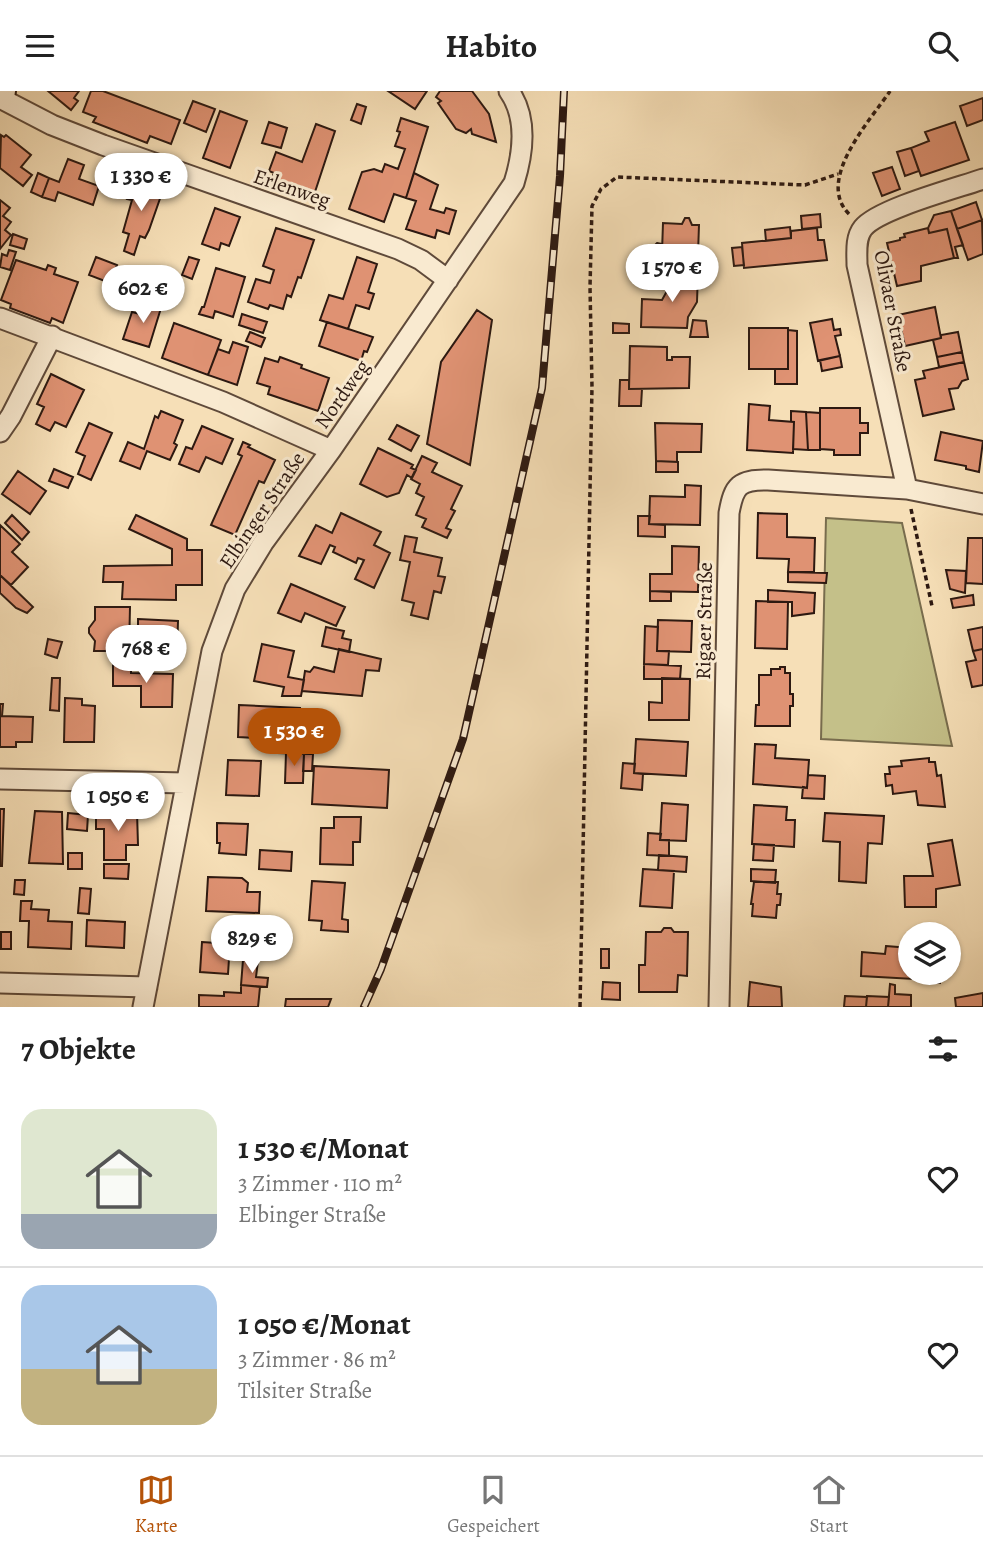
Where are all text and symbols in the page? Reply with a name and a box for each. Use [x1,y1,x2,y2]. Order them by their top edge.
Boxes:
text: Habito [446,24,537,68]
icon: menu [21,27,59,65]
icon: search [924,27,962,65]
pin: 1 330 € [76,153,206,213]
text: 1 330 € [111,160,171,191]
street label: Erlenweg [250,162,335,214]
pin: 1 570 € [607,245,737,304]
street label: Olivaer Straße [867,248,919,374]
text: 1 570 € [642,251,702,282]
pin: 602 € [94,265,192,325]
text: 602 € [118,272,168,303]
street label: Nordweg [308,353,376,434]
street label: Elbinger Straße [213,446,311,574]
street label: Rigaer Straße [689,562,719,680]
pin: 768 € [97,625,195,685]
text: 768 € [122,632,170,663]
pin: 1 530 € [229,709,359,768]
text: 1 530 € [264,715,324,746]
pin: 1 050 € [53,773,183,833]
text: 1 050 € [87,780,149,811]
pin: 829 € [203,915,301,975]
text: 829 € [227,922,277,953]
map controls [898,922,961,985]
button: layers [898,922,961,985]
text: 7 Objekte [21,1029,136,1069]
icon: filters [924,1030,962,1068]
text: 1 530 €/Monat [238,1128,409,1168]
icon: home [77,1137,161,1221]
icon: heart [924,1160,962,1198]
text: 3 Zimmer · 110 m² [238,1168,402,1199]
text: Elbinger Straße [238,1199,386,1230]
text: 1 050 €/Monat [238,1304,411,1344]
icon: home [77,1313,161,1397]
icon: heart [924,1336,962,1374]
text: 3 Zimmer · 86 m² [238,1344,396,1375]
text: Tilsiter Straße [238,1375,372,1406]
tab: Karte [135,1471,177,1539]
tab: Gespeichert [447,1471,540,1539]
tab: Start [809,1471,848,1539]

